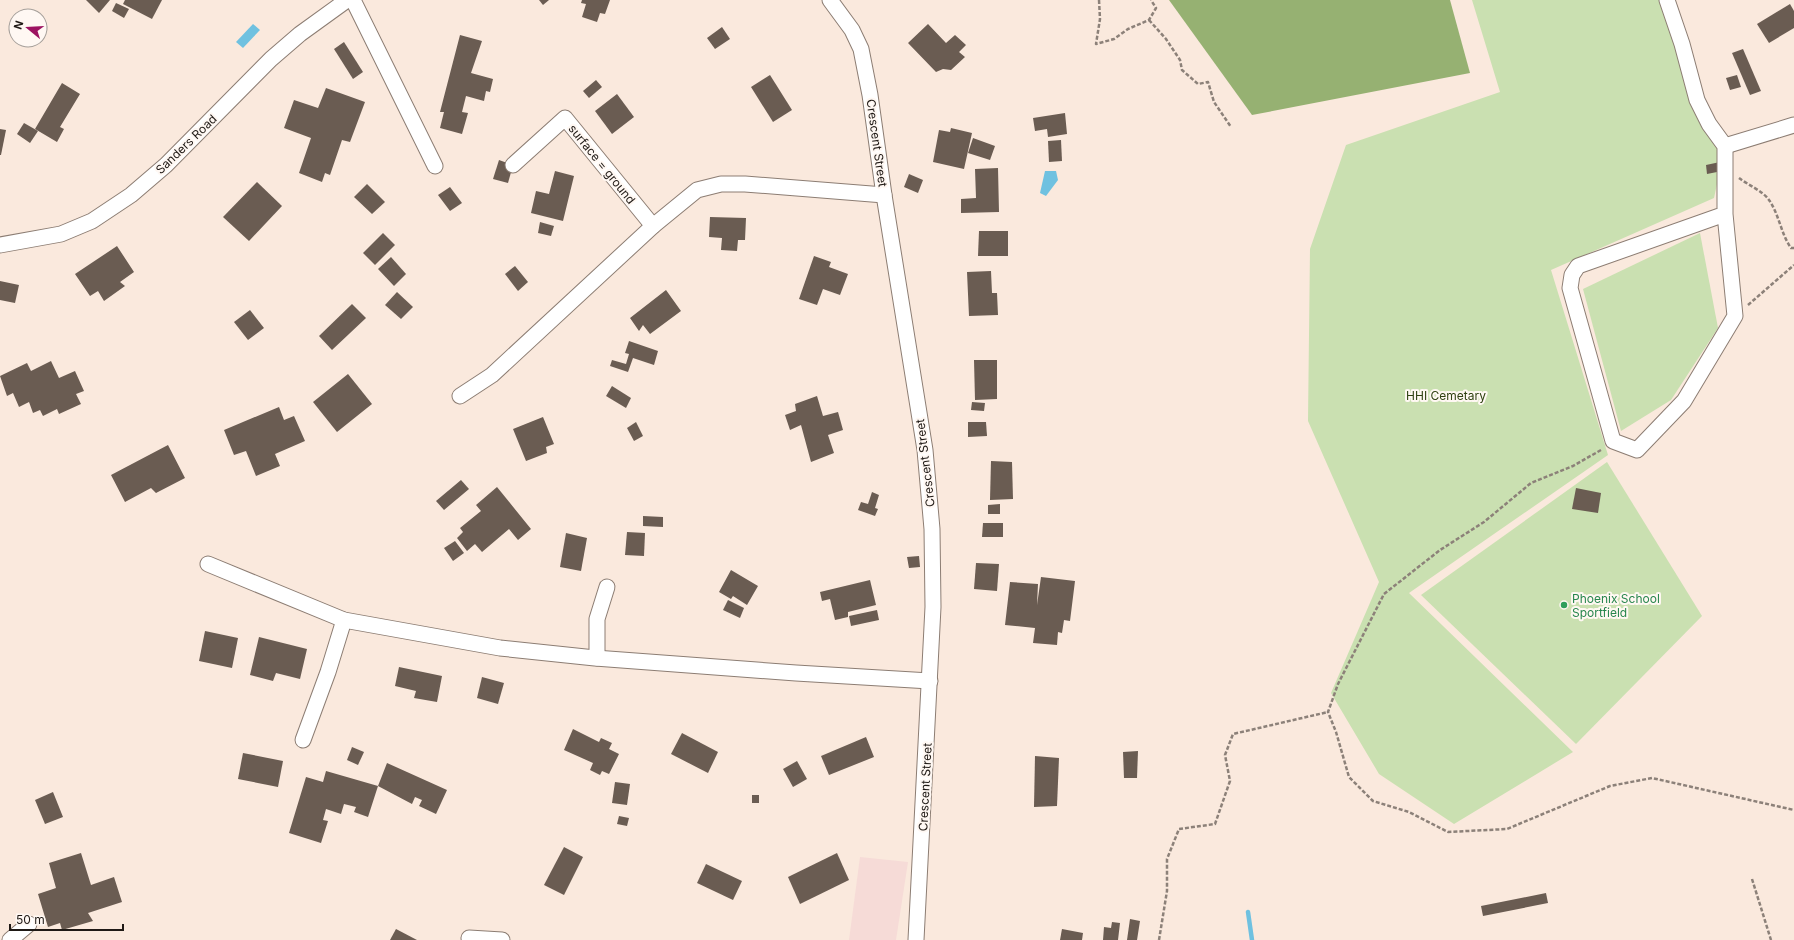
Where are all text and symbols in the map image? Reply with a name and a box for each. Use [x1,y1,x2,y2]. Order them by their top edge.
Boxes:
north arrow [8,8,48,48]
text: N [11,19,26,31]
street label: Crescent Street [863,98,891,188]
street label: Sanders Road [152,111,220,177]
street label: surface = ground [565,121,639,207]
park label: HHI Cemetary [1406,388,1486,403]
street label: Crescent Street [912,418,938,508]
place label: Phoenix School Sportfield [1572,591,1660,620]
marker: Phoenix School Sportfield [1559,600,1569,610]
street label: Crescent Street [915,742,935,832]
scale bar [10,906,123,932]
text: 50 m [16,912,45,927]

